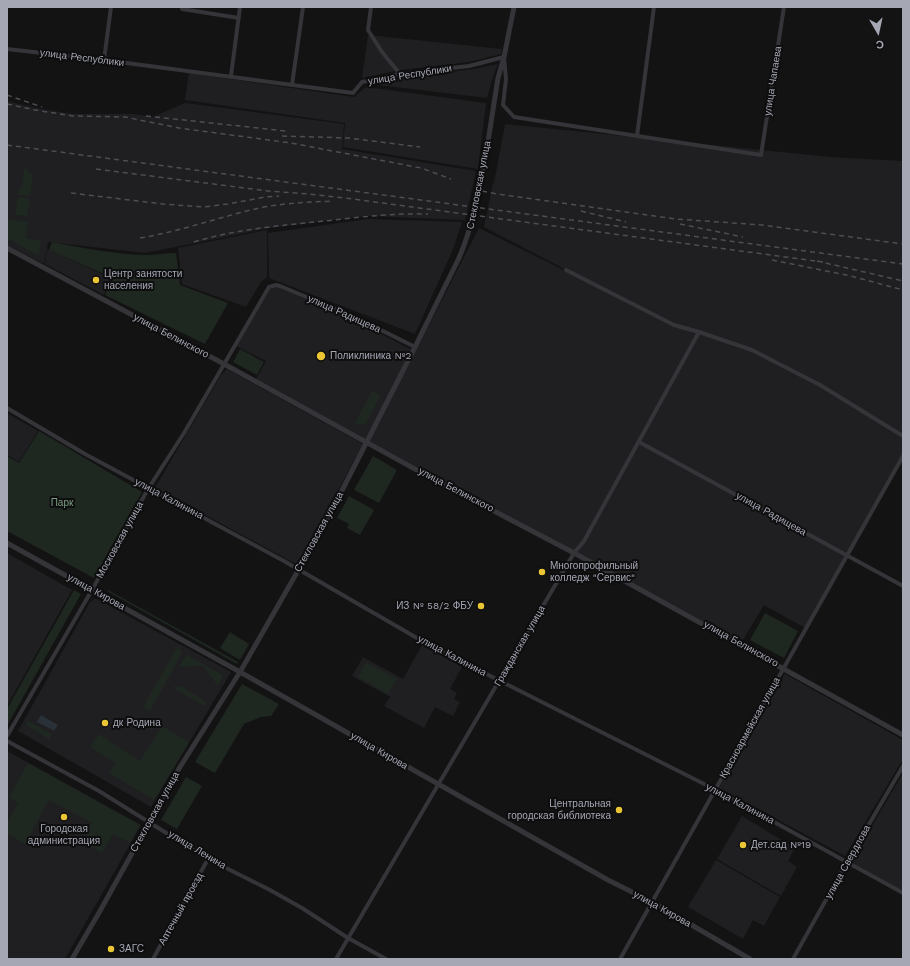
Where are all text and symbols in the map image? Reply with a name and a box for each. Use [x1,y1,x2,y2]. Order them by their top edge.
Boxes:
north arrow [858,12,898,52]
text: С [875,37,885,51]
street label: улица Чапаева [762,45,784,117]
street label: улица Республики [39,47,125,69]
street label: улица Республики [367,62,453,88]
street label: Стекловская улица [465,140,493,230]
place label: Центр занятости населения [104,268,182,292]
marker: Центр занятости населения [91,275,101,285]
street label: улица Радищева [306,293,382,335]
street label: улица Белинского [131,311,211,361]
marker: Поликлиника №2 [315,350,327,362]
place label: Поликлиника №2 [330,350,411,362]
street label: улица Белинского [416,465,496,515]
street label: улица Калинина [133,476,205,522]
street label: Стекловская улица [292,490,346,574]
street label: улица Радищева [734,490,808,538]
park label: Парк [51,497,73,509]
street label: Московская улица [94,500,146,580]
place label: Многопрофильный колледж "Сервис" [550,560,638,584]
marker: Многопрофильный колледж "Сервис" [537,567,547,577]
street label: улица Кирова [65,571,127,613]
place label: ИЗ № 58/2 ФБУ [396,600,473,612]
marker: ИЗ № 58/2 ФБУ [476,601,486,611]
street label: Гражданская улица [492,604,548,688]
street label: улица Белинского [701,618,781,670]
street label: улица Калинина [416,633,488,679]
street label: Красноармейская улица [717,675,783,781]
place label: дк Родина [113,717,161,729]
marker: дк Родина [100,718,110,728]
street label: улица Кирова [348,730,410,772]
street label: Стекловская улица [128,770,182,854]
street label: улица Калинина [704,781,776,827]
place label: Центральная городская библиотека [508,798,611,822]
marker: Центральная городская библиотека [614,805,624,815]
marker: Городская администрация [59,812,69,822]
place label: Городская администрация [28,823,100,846]
street label: улица Свердлова [823,823,873,901]
street label: улица Ленина [166,828,228,872]
place label: Дет.сад №19 [751,839,811,851]
marker: Дет.сад №19 [738,840,748,850]
street label: Аптечный проезд [156,871,206,947]
street label: улица Кирова [631,888,693,930]
place label: ЗАГС [119,943,144,955]
marker: ЗАГС [106,944,116,954]

